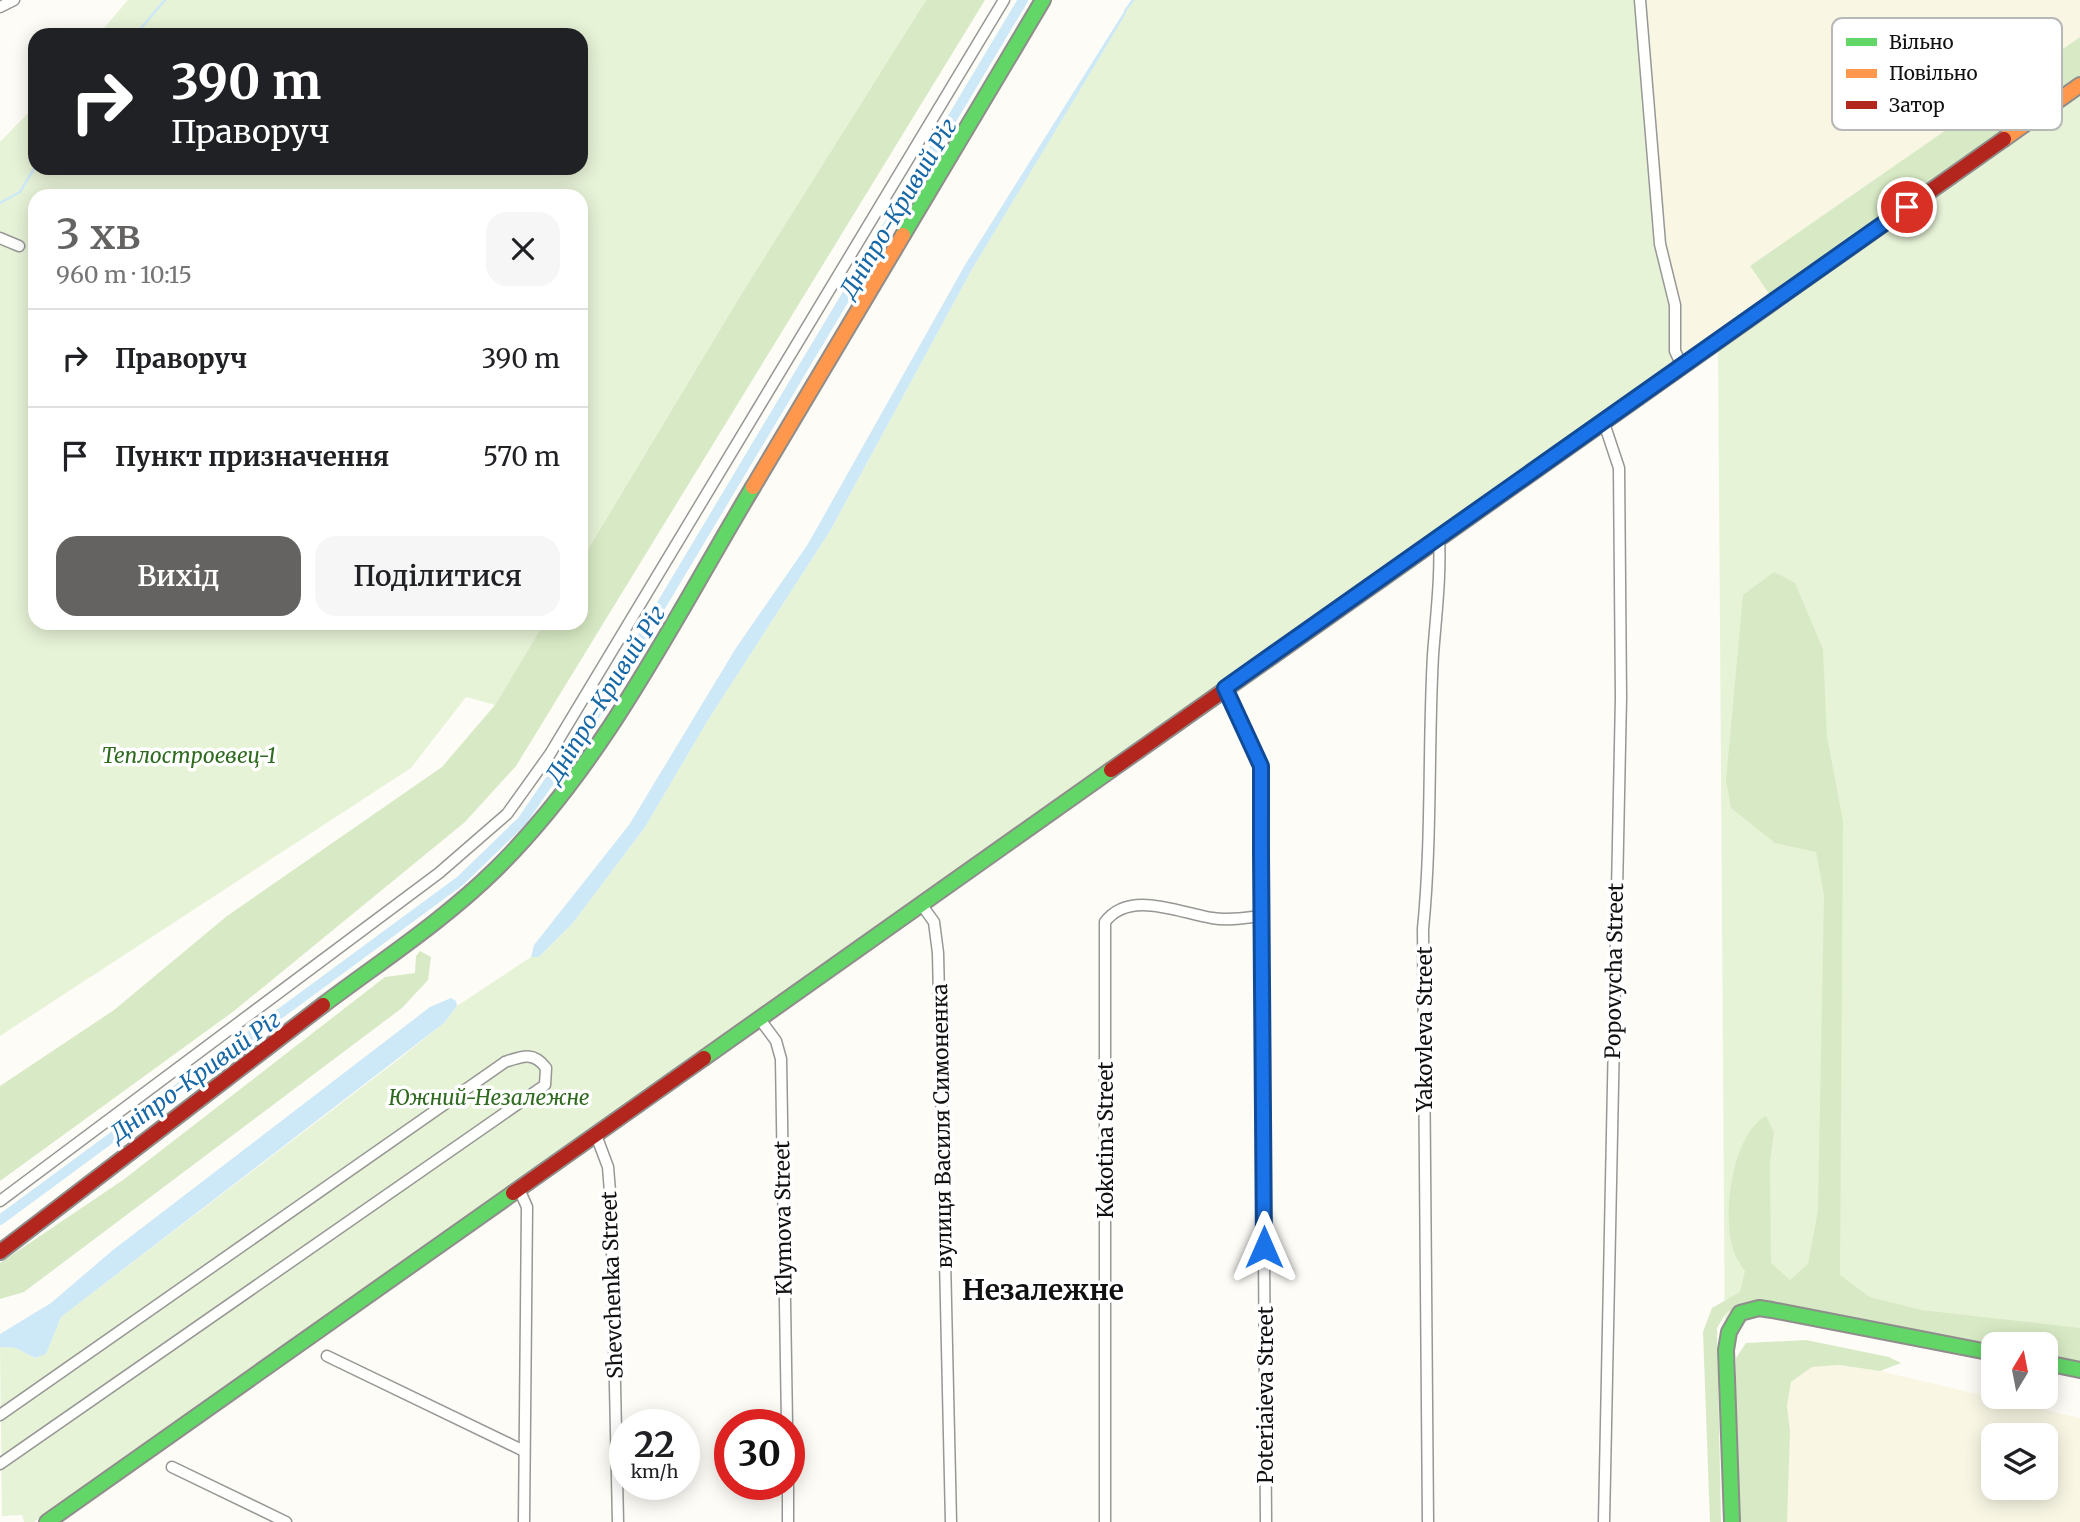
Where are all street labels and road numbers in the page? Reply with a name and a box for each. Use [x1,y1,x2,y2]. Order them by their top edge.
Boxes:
street label: Popovycha Street [1599,883,1629,1059]
street label: Yakovleva Street [1411,946,1438,1113]
street label: вулиця Василя Симоненка [926,983,958,1269]
street label: Kokotina Street [1092,1061,1119,1219]
street label: Klymova Street [768,1140,798,1296]
street label: Shevchenka Street [595,1191,629,1379]
street label: Poteriaieva Street [1252,1306,1279,1484]

